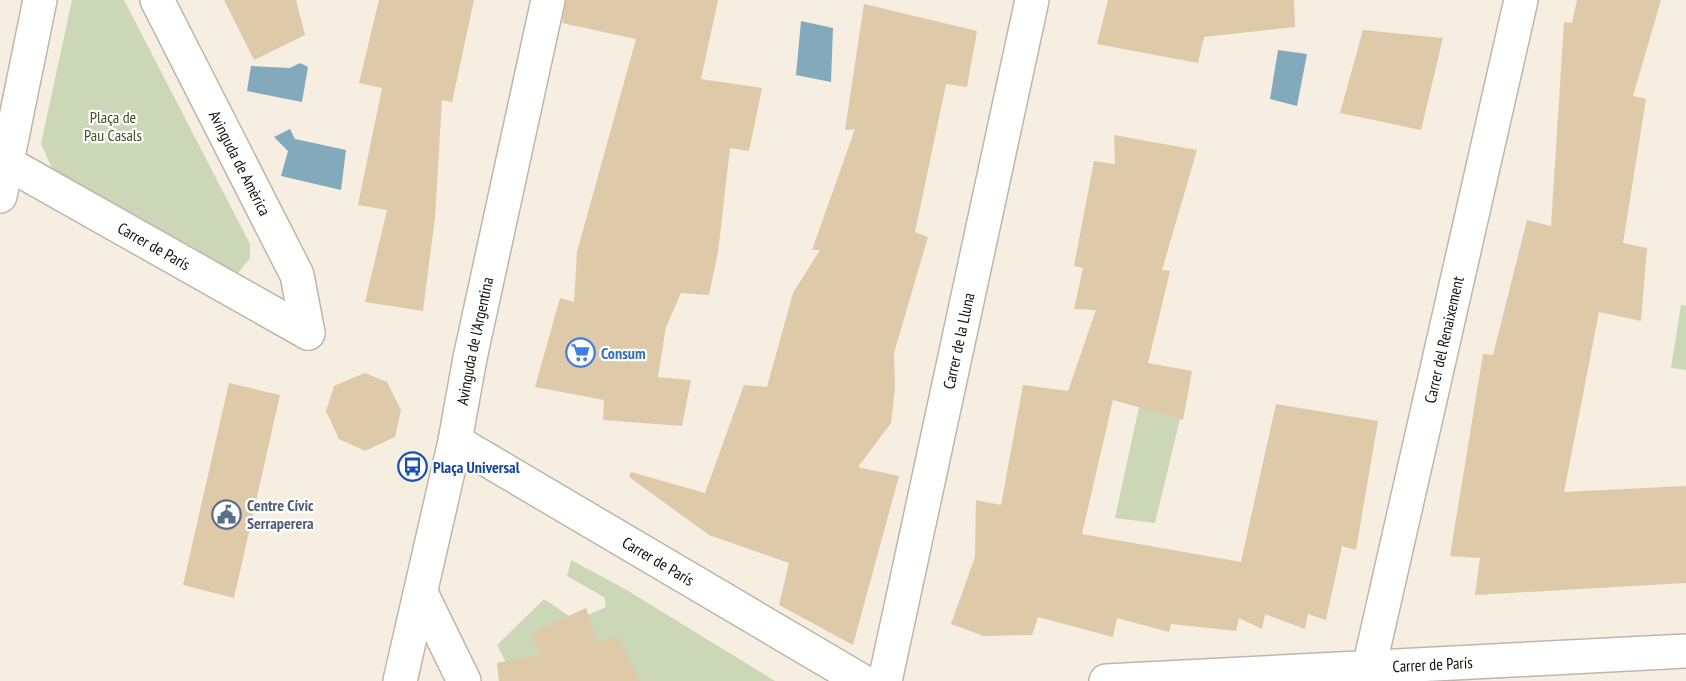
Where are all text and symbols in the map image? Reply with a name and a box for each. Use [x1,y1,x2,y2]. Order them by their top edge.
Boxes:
park label: Plaça de Pau Casals [84,107,142,145]
street label: Avinguda de Amèrica [205,107,275,219]
street label: Carrer de París [114,218,194,274]
street label: Carrer del Renaixement [1420,274,1468,405]
street label: Avinguda de l'Argentina [452,275,497,407]
street label: Carrer de la Lluna [938,291,979,391]
supermarket icon: Consum [564,337,596,369]
place label: Consum [601,343,646,363]
bus stop icon: Plaça Universal [396,451,428,483]
place label: Plaça Universal [433,457,520,477]
place label: Centre Cívic Serraperera [247,495,314,533]
public building icon: Centre Cívic Serraperera [210,498,242,530]
street label: Carrer de París [619,532,698,590]
street label: Carrer de París [1392,652,1473,676]

